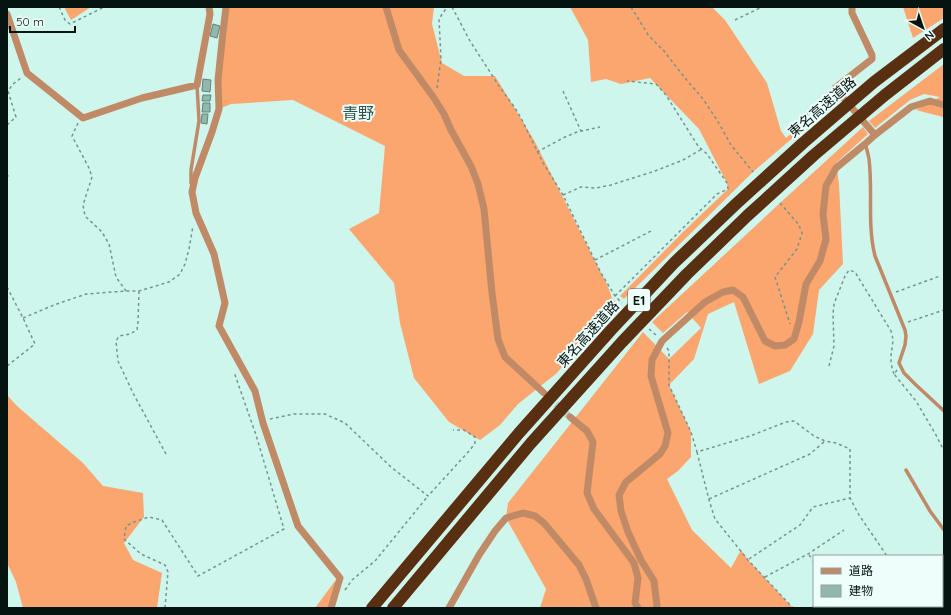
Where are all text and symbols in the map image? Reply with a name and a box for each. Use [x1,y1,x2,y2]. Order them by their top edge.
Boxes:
scale bar [10,8,75,34]
north arrow [903,8,943,48]
text: 50 m [16,14,44,29]
text: N [922,28,937,44]
street label: 東名高速道路 [784,73,860,141]
district label: 青野 [342,103,374,123]
road number: E1 [628,289,650,311]
street label: 東名高速道路 [553,297,623,371]
legend [813,555,943,607]
text: 道路 [849,563,873,578]
text: 建物 [849,583,873,598]

